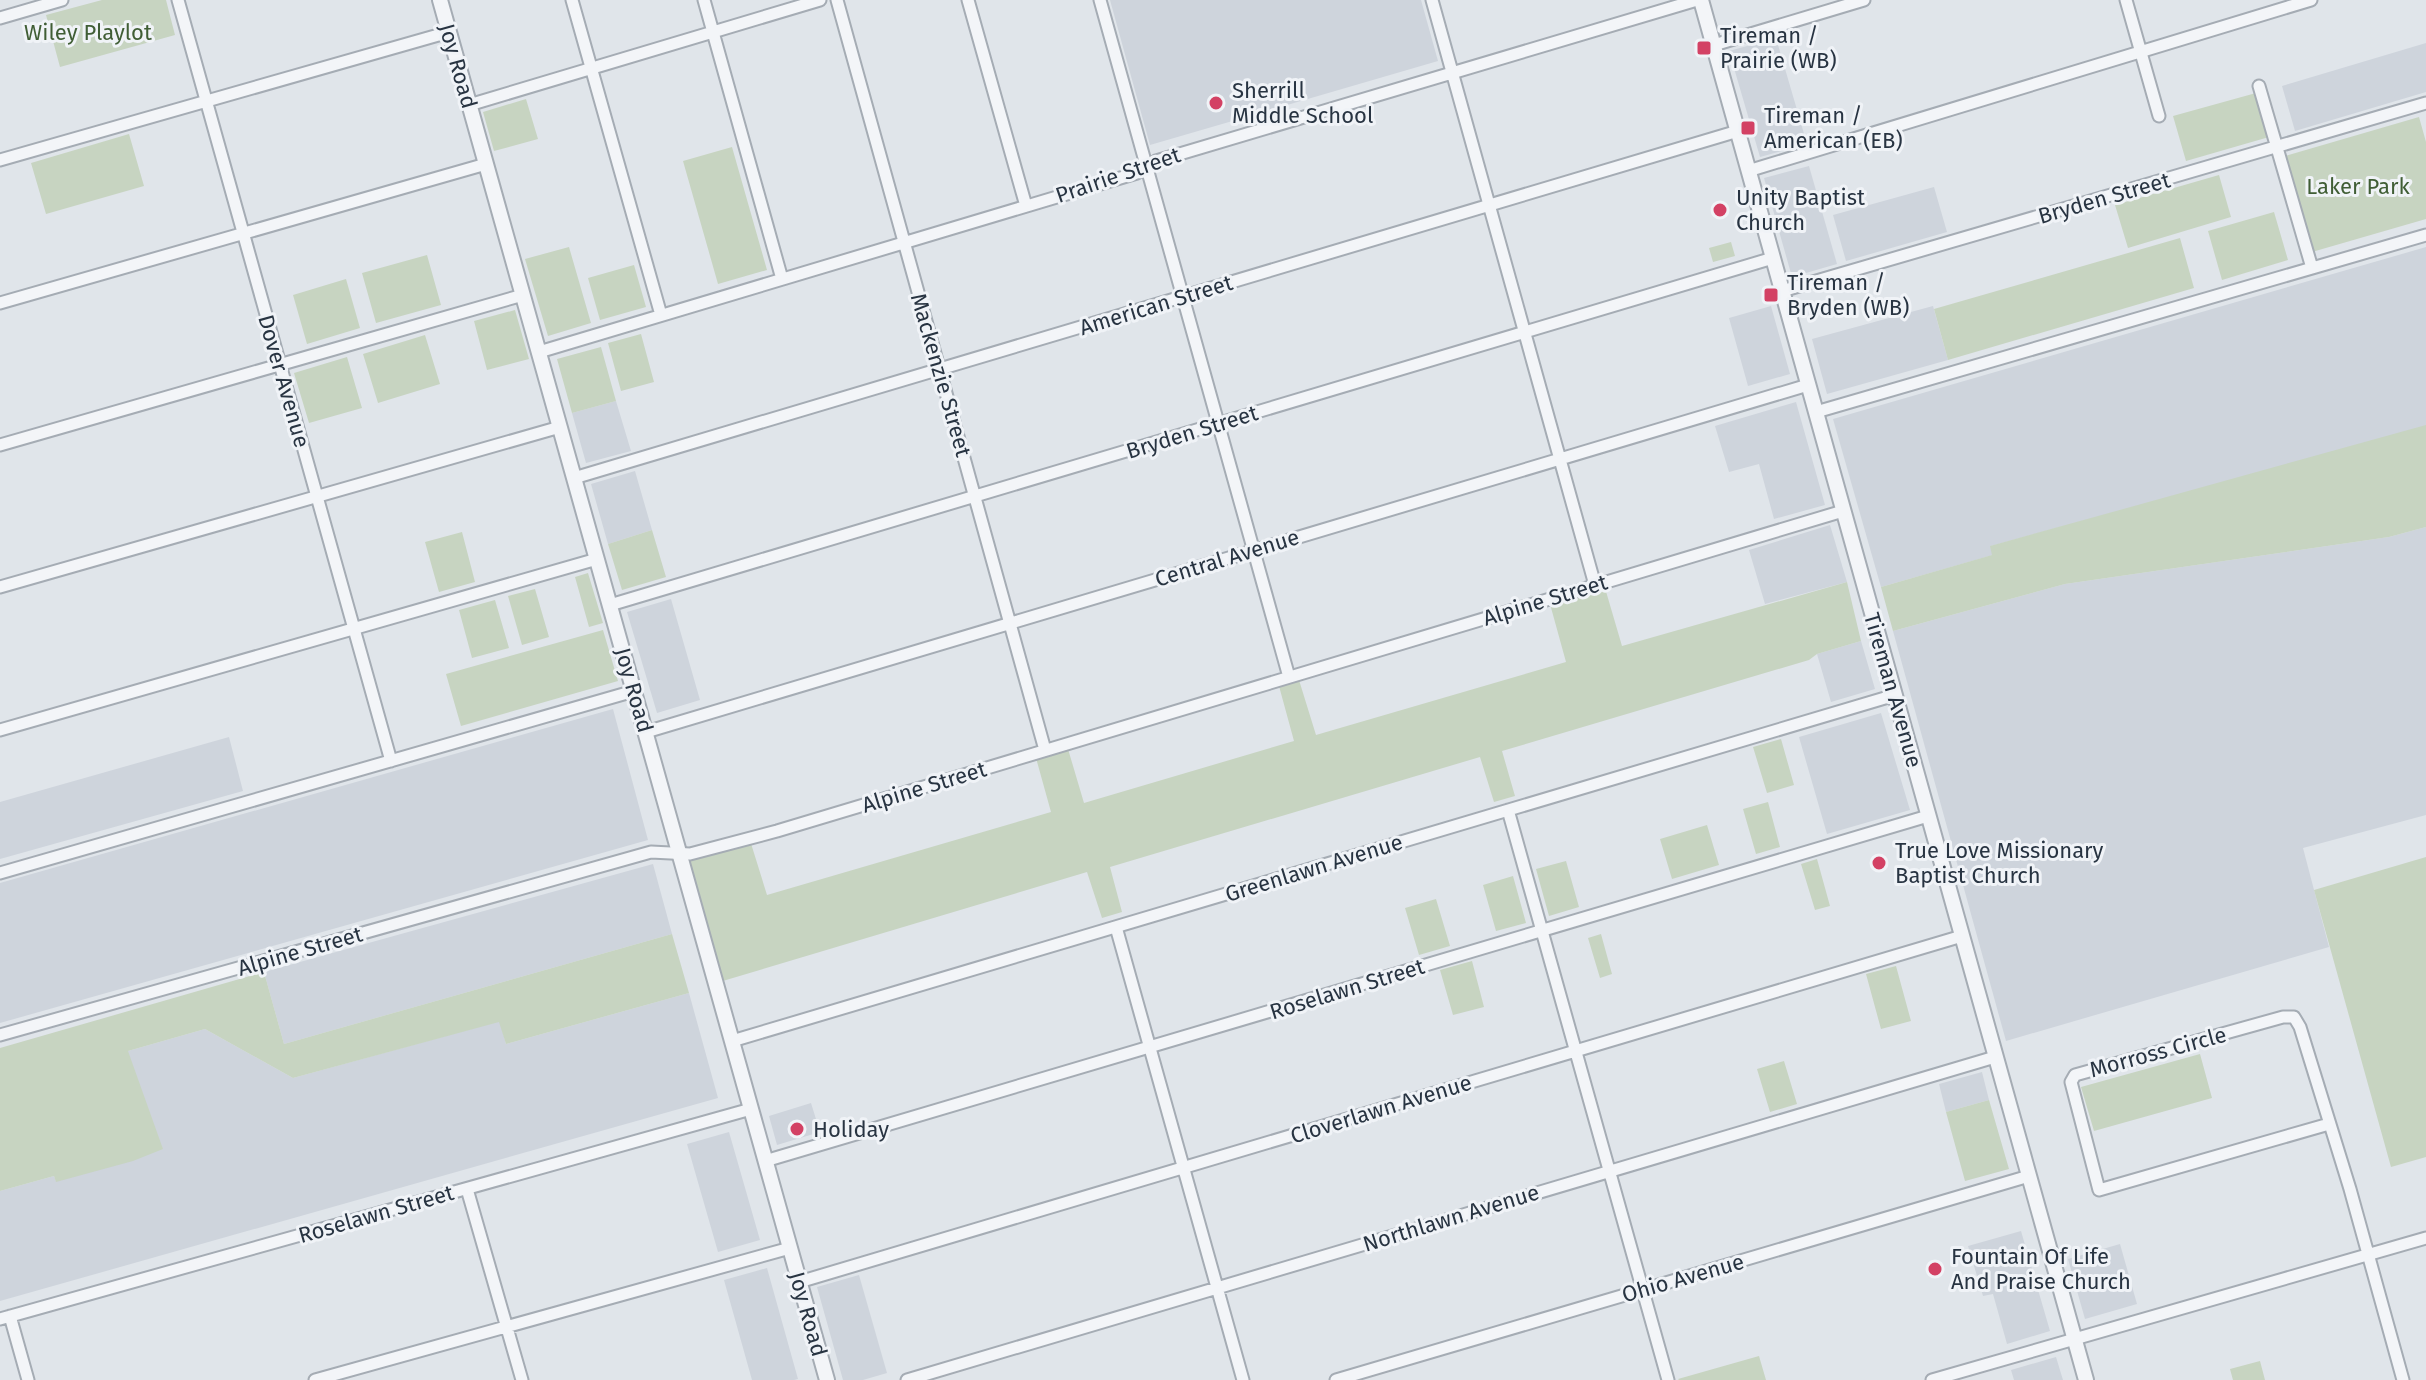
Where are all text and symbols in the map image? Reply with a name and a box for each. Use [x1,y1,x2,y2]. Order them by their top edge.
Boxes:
park label: Wiley Playlot [24,19,152,46]
street label: Joy Road [433,21,483,111]
place label: Tireman / Prairie (WB) [1720,22,1837,74]
marker: Tireman / Prairie (WB) [1695,39,1713,57]
place label: Sherrill Middle School [1232,77,1373,129]
marker: Sherrill Middle School [1207,94,1225,112]
place label: Tireman / American (EB) [1764,102,1903,154]
marker: Tireman / American (EB) [1739,119,1757,137]
street label: Prairie Street [1052,141,1184,209]
street label: Bryden Street [2035,166,2173,230]
park label: Laker Park [2306,173,2410,200]
place label: Unity Baptist Church [1736,184,1865,236]
marker: Unity Baptist Church [1711,201,1729,219]
street label: American Street [1076,269,1236,341]
place label: Tireman / Bryden (WB) [1787,269,1909,321]
marker: Tireman / Bryden (WB) [1762,286,1780,304]
street label: Mackenzie Street [905,290,977,460]
street label: Dover Avenue [252,311,316,451]
street label: Bryden Street [1123,399,1261,465]
street label: Central Avenue [1152,523,1302,593]
street label: Alpine Street [1479,568,1611,632]
street label: Tireman Avenue [1858,609,1928,771]
street label: Joy Road [609,645,659,735]
street label: Alpine Street [858,755,990,819]
street label: Greenlawn Avenue [1222,828,1406,908]
place label: True Love Missionary Baptist Church [1895,837,2104,889]
marker: True Love Missionary Baptist Church [1870,854,1888,872]
street label: Alpine Street [234,920,366,982]
street label: Roselawn Street [1266,953,1428,1025]
street label: Morross Circle [2087,1021,2229,1083]
street label: Cloverlawn Avenue [1287,1069,1475,1149]
place label: Holiday [813,1116,889,1143]
marker: Holiday [788,1120,806,1138]
street label: Northlawn Avenue [1360,1178,1542,1258]
street label: Roselawn Street [295,1179,457,1249]
place label: Fountain Of Life And Praise Church [1951,1243,2131,1295]
street label: Ohio Avenue [1619,1248,1747,1308]
marker: Fountain Of Life And Praise Church [1926,1260,1944,1278]
street label: Joy Road [783,1269,833,1359]

